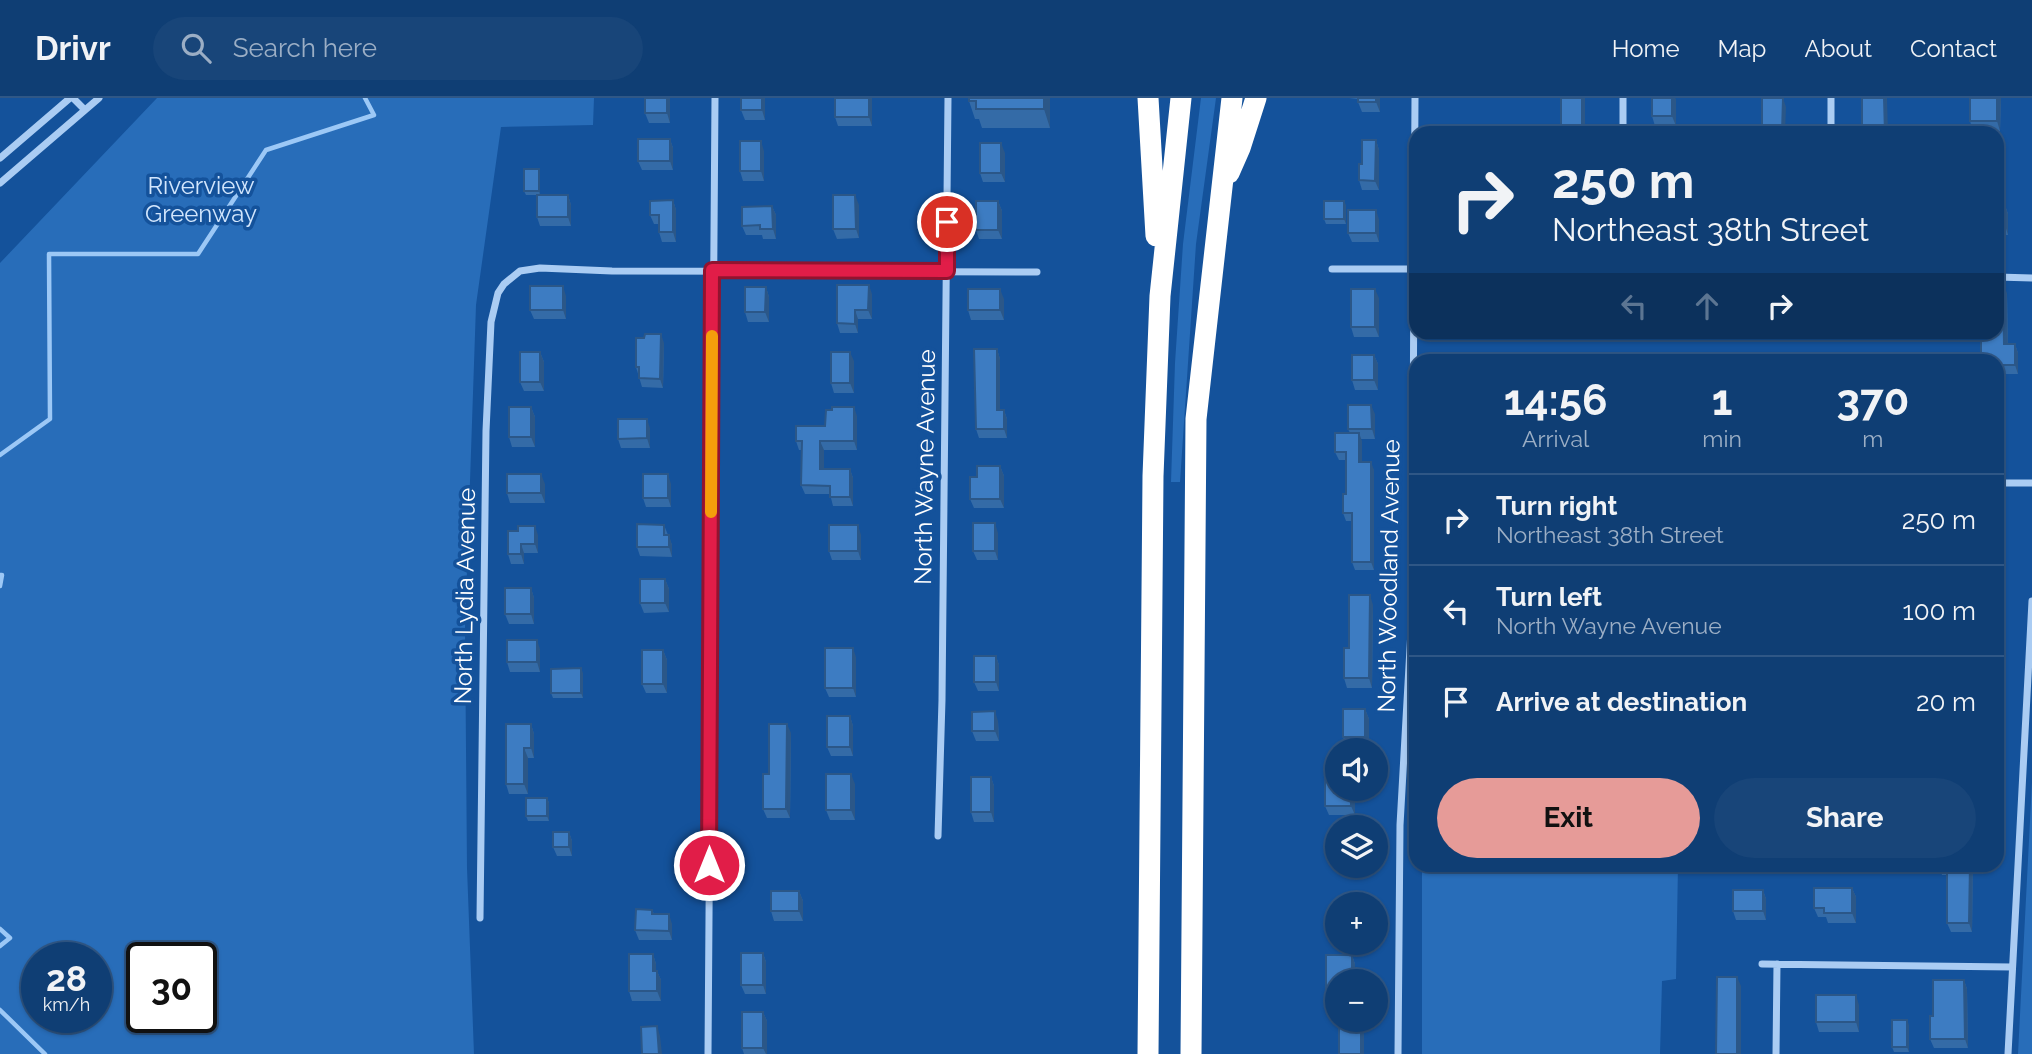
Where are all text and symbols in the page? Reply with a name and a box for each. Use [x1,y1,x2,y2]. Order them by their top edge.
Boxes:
search box [153,17,643,80]
text: Drivr [35,29,111,68]
icon: search [177,29,215,67]
text: Search here [233,33,377,63]
text: Home [1612,34,1680,63]
text: Map [1718,34,1766,63]
text: About [1804,34,1872,63]
text: Contact [1910,34,1997,63]
text: 250 m [1552,152,1694,209]
icon: right [1437,154,1528,245]
park label: Riverview Greenway [145,171,257,228]
pin [917,192,977,252]
icon: arrive [928,203,966,241]
text: Northeast 38th Street [1552,211,1869,248]
icon: left [1615,287,1653,325]
icon: ahead [1688,287,1726,325]
icon: right [1761,287,1799,325]
street label: North Wayne Avenue [908,349,941,585]
text: 14:56 [1504,376,1608,425]
text: 1 [1712,376,1732,425]
text: 370 [1837,376,1909,425]
text: Arrival [1522,425,1589,452]
text: min [1702,425,1742,452]
text: m [1862,425,1883,452]
street label: North Woodland Avenue [1372,439,1405,713]
street label: North Lydia Avenue [448,487,481,705]
text: Turn right [1496,491,1617,521]
icon: right [1437,501,1475,539]
text: 250 m [1902,505,1976,535]
text: Northeast 38th Street [1496,521,1724,548]
text: Turn left [1496,582,1602,612]
icon: left [1437,592,1475,630]
text: 100 m [1903,596,1976,626]
text: North Wayne Avenue [1496,612,1722,639]
icon: arrive [1437,683,1475,721]
text: Arrive at destination [1496,687,1747,717]
text: 20 m [1916,687,1976,717]
map controls [1325,738,1388,1032]
button: sound [1325,738,1388,801]
button: Exit [1437,778,1700,858]
button: Share [1714,778,1976,858]
button: layers [1325,815,1388,878]
position arrow [672,828,746,902]
button: + [1325,892,1388,955]
speed limit sign: 30 [126,942,217,1033]
text: 28 [46,958,87,999]
button: − [1325,969,1388,1032]
text: km/h [43,994,90,1015]

